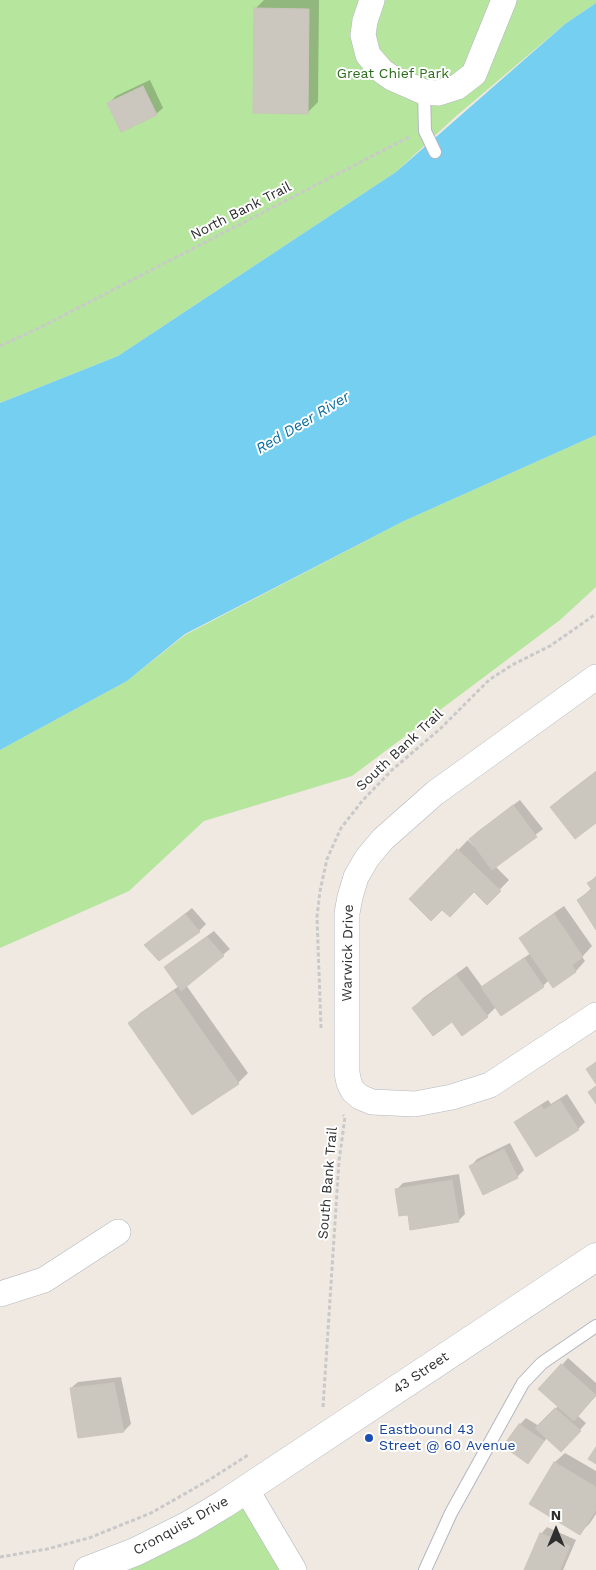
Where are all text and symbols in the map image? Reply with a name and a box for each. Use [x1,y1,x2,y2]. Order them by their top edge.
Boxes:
park label: Great Chief Park [337,66,449,82]
street label: North Bank Trail [188,178,294,244]
water label: Red Deer River [253,388,353,458]
street label: South Bank Trail [353,705,447,795]
street label: Warwick Drive [339,904,357,1002]
street label: South Bank Trail [315,1126,341,1240]
street label: 43 Street [390,1348,452,1398]
place label: Eastbound 43 Street @ 60 Avenue [379,1422,516,1454]
marker: Eastbound 43 Street @ 60 Avenue [363,1432,375,1444]
street label: Cronquist Drive [131,1493,231,1559]
north arrow [531,1505,581,1555]
text: N [551,1507,561,1523]

